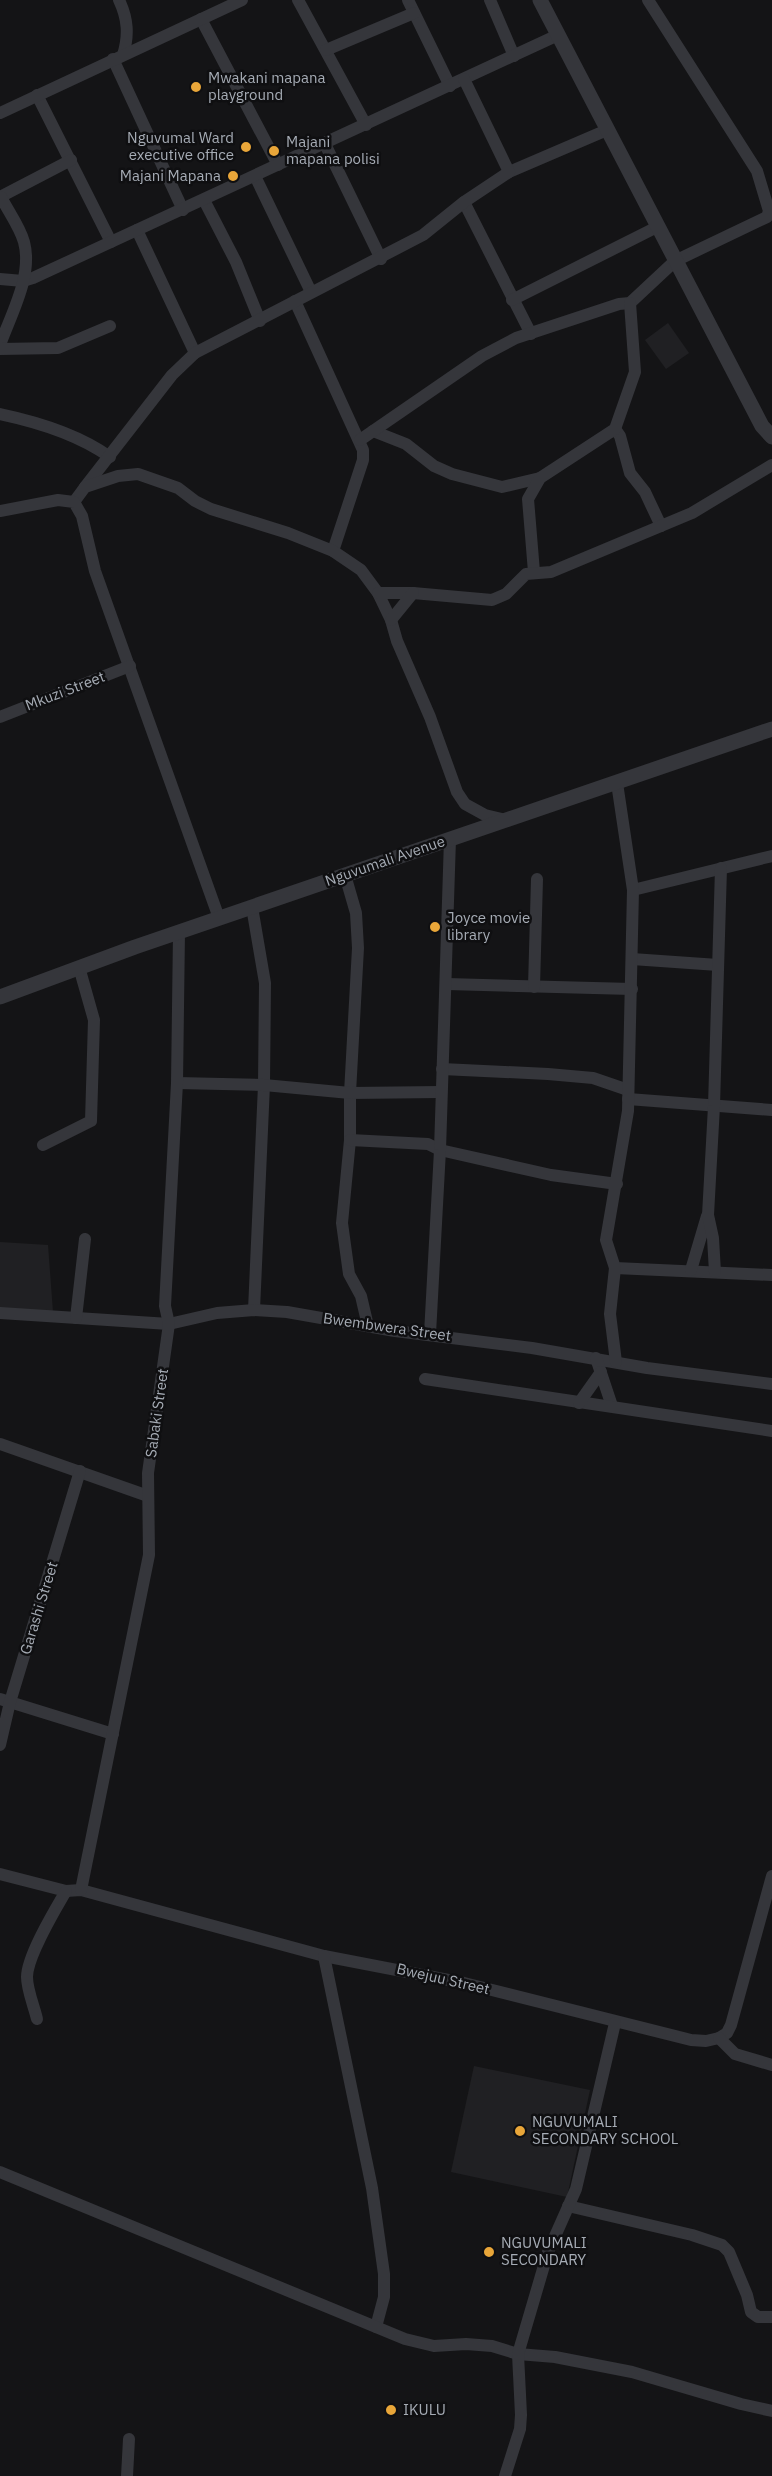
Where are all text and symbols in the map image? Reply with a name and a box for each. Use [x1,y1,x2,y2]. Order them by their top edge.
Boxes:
place label: Mwakani mapana playground [208,68,326,104]
marker: Mwakani mapana playground [189,80,203,94]
place label: Nguvumal Ward executive office [127,128,234,164]
place label: Majani mapana polisi [286,132,380,168]
marker: Nguvumal Ward executive office [239,140,253,154]
marker: Majani mapana polisi [267,144,281,158]
place label: Majani Mapana [120,166,221,185]
marker: Majani Mapana [226,169,240,183]
street label: Mkuzi Street [22,667,107,714]
street label: Nguvumali Avenue [322,831,447,890]
place label: Joyce movie library [447,908,530,944]
marker: Joyce movie library [428,920,442,934]
street label: Bwembwera Street [322,1308,452,1345]
street label: Sabaki Street [141,1367,172,1459]
street label: Garashi Street [15,1559,62,1657]
street label: Bwejuu Street [395,1959,491,1998]
place label: NGUVUMALI SECONDARY SCHOOL [532,2112,679,2148]
marker: NGUVUMALI SECONDARY SCHOOL [513,2124,527,2138]
place label: NGUVUMALI SECONDARY [501,2233,587,2269]
marker: NGUVUMALI SECONDARY [482,2245,496,2259]
place label: IKULU [403,2400,446,2419]
marker: IKULU [384,2403,398,2417]

